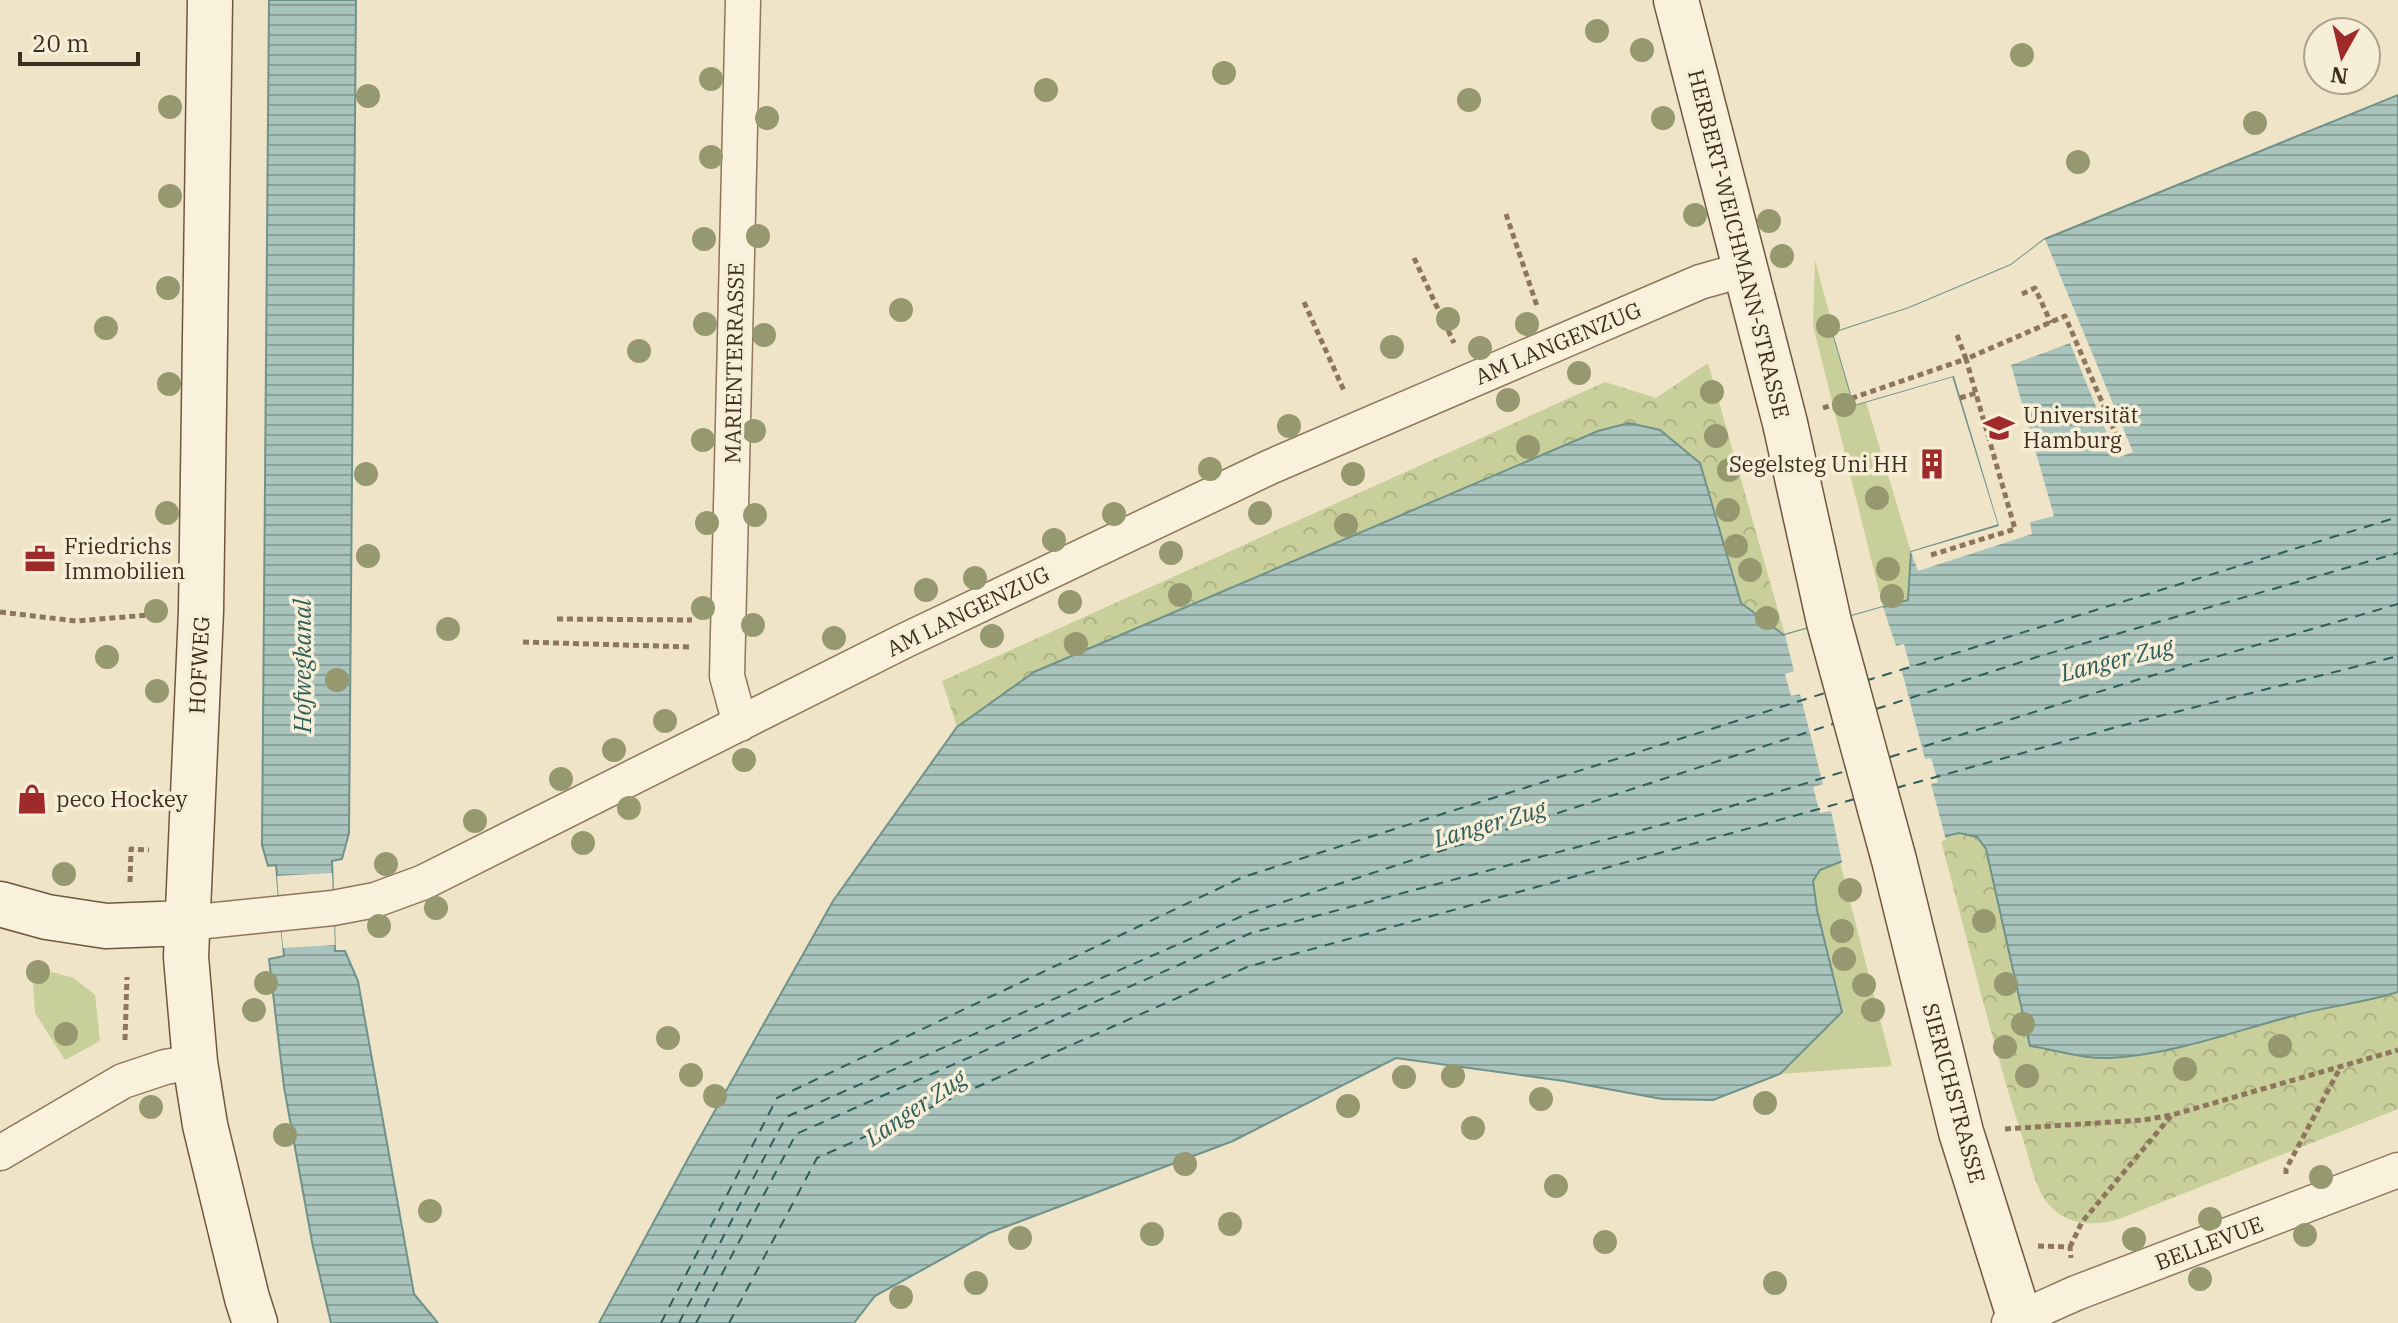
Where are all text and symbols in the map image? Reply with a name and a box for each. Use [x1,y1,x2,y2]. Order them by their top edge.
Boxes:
scale bar [20,16,138,66]
north arrow [2302,16,2382,96]
text: 20 m [32,27,89,59]
text: N [2329,61,2350,92]
street label: HERBERT-WEICHMANN-STRASSE [1682,66,1797,422]
street label: MARIENTERRASSE [717,262,750,464]
street label: AM LANGENZUG [1470,294,1645,391]
place label: Universität Hamburg [2023,400,2138,454]
school or university icon: Universität Hamburg [1982,411,2016,445]
building icon: Segelsteg Uni HH [1915,447,1949,481]
place label: Segelsteg Uni HH [1729,449,1908,478]
place label: Friedrichs Immobilien [64,531,185,585]
office icon: Friedrichs Immobilien [23,542,57,576]
street label: AM LANGENZUG [881,558,1054,663]
water label: Hofwegkanal [286,598,318,734]
street label: HOFWEG [181,615,216,715]
water label: Langer Zug [2056,629,2177,689]
shop icon: peco Hockey [15,782,49,816]
place label: peco Hockey [56,784,188,813]
water label: Langer Zug [1429,792,1550,855]
street label: SIERICHSTRASSE [1916,999,1993,1186]
water label: Langer Zug [858,1061,973,1153]
street label: BELLEVUE [2151,1209,2267,1276]

